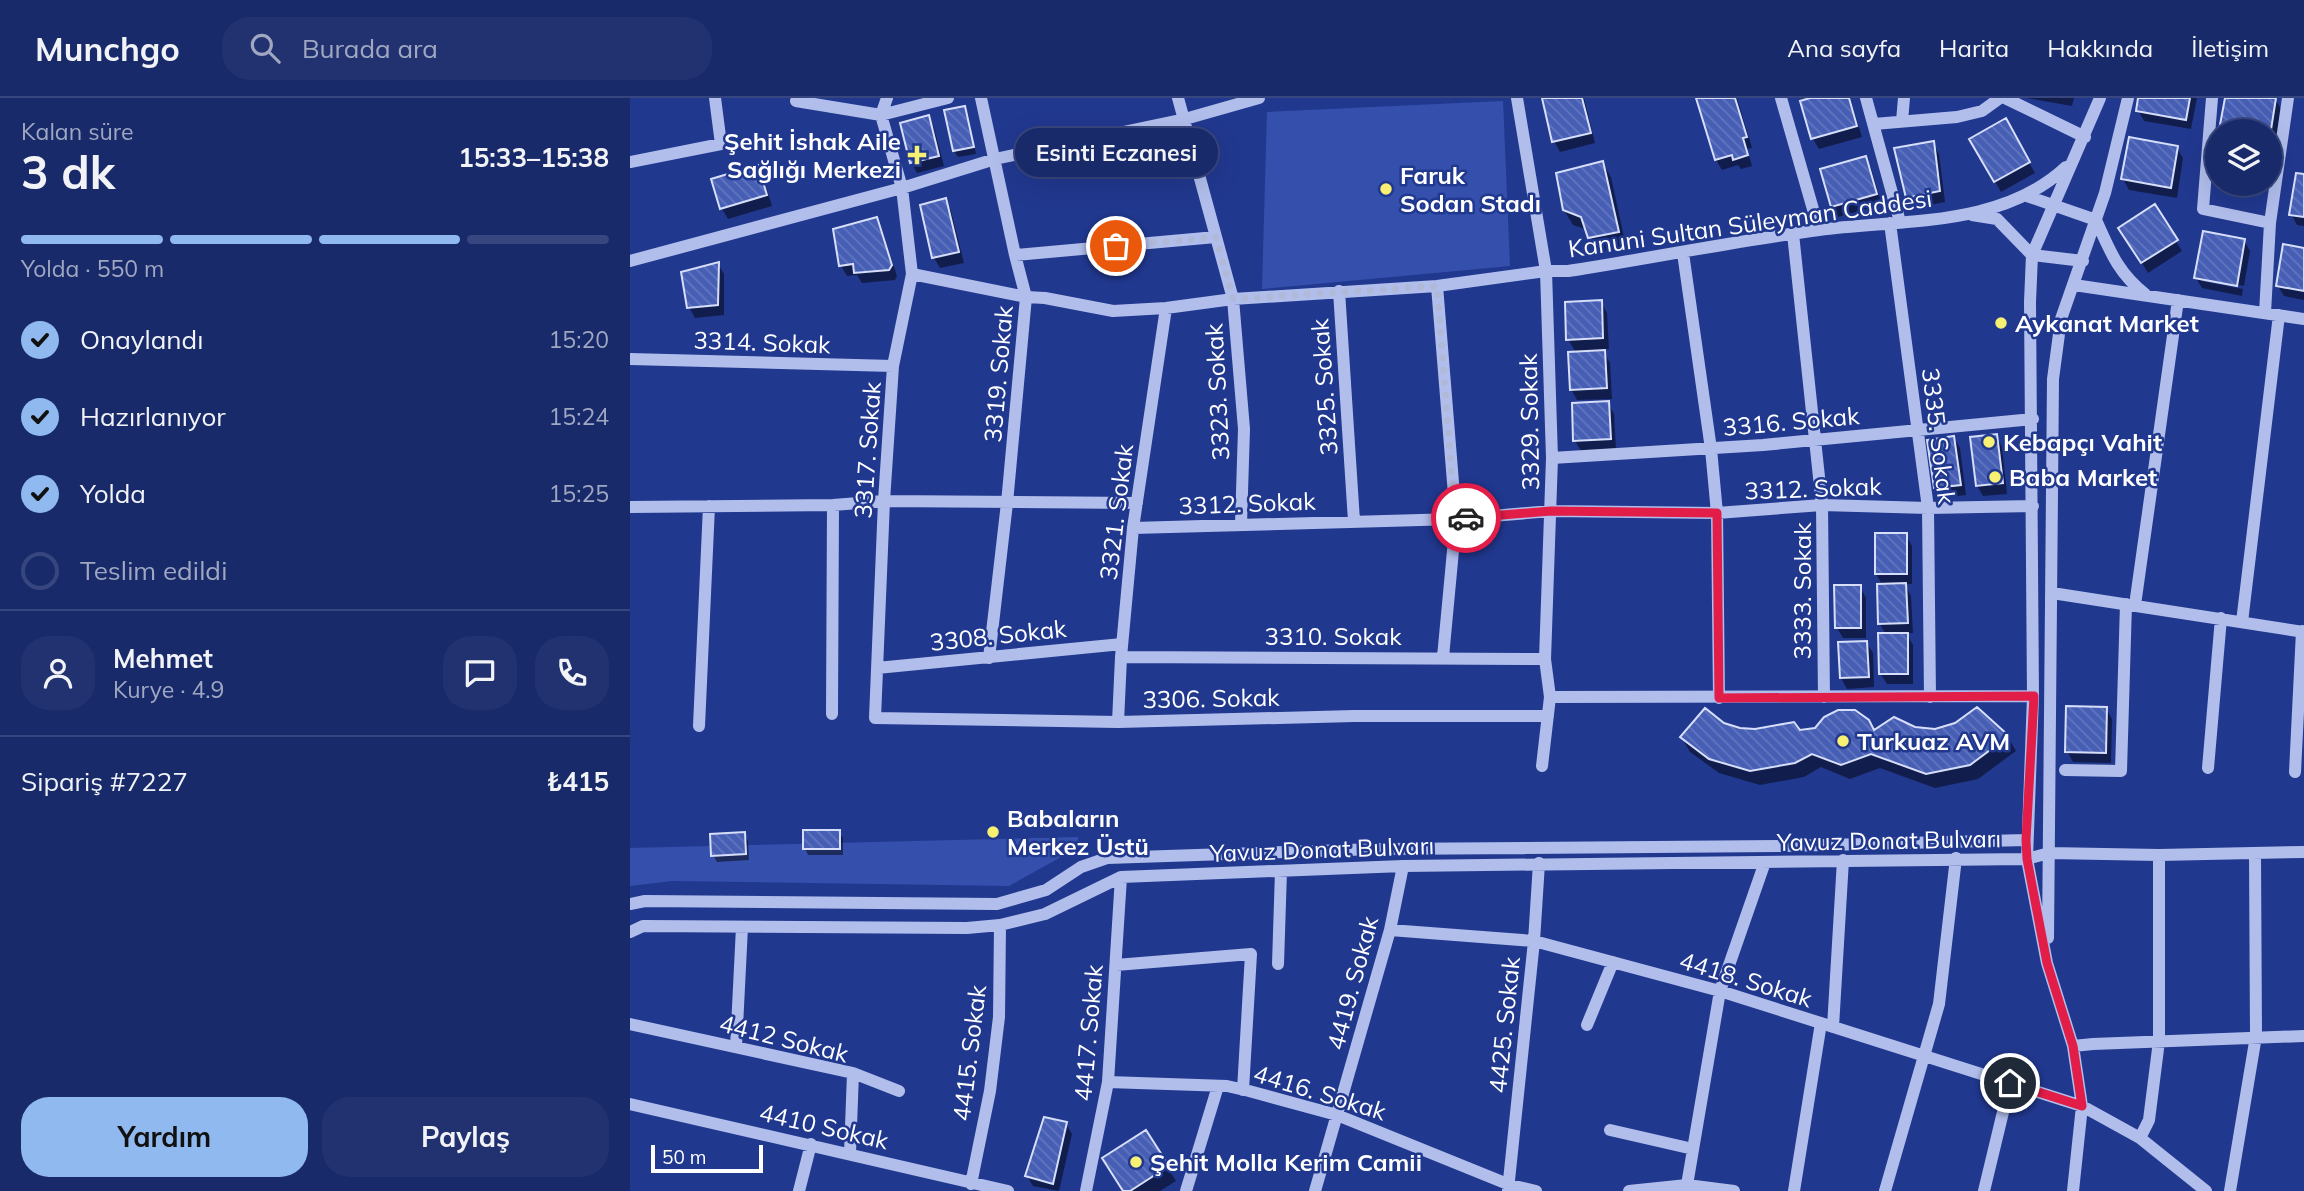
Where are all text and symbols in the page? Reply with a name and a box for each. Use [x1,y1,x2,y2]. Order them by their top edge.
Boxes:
search box [222,17,712,80]
text: Munchgo [35,28,180,69]
icon: search [246,29,284,67]
text: Burada ara [302,32,438,65]
text: Ana sayfa [1787,33,1901,63]
text: Harita [1939,33,2009,63]
text: Hakkında [2047,33,2153,63]
text: İletişim [2191,33,2269,63]
text: Kalan süre [21,117,134,146]
map controls [2205,119,2282,196]
button: layers [2205,119,2282,196]
place label: Şehit İshak Aile Sağlığı Merkezi [724,126,901,184]
callout: Esinti Eczanesi [1014,127,1218,176]
text: Esinti Eczanesi [1036,138,1197,167]
text: 15:33–15:38 [458,141,609,174]
text: 3 dk [21,143,115,201]
marker: Şehit İshak Aile Sağlığı Merkezi [907,145,927,165]
place label: Faruk Sodan Stadı [1400,160,1541,218]
marker: Faruk Sodan Stadı [1378,181,1394,197]
street label: Kanuni Sultan Süleyman Caddesi [1566,183,1934,263]
pin [1086,216,1146,276]
icon: bag [1097,227,1135,265]
text: Yolda · 550 m [21,254,164,283]
street label: 3319. Sokak [977,304,1019,444]
place label: Aykanat Market [2015,308,2199,338]
marker: Aykanat Market [1993,315,2009,331]
street label: 3325. Sokak [1304,317,1344,456]
icon: check [21,321,59,359]
street label: 3323. Sokak [1198,322,1236,461]
text: Onaylandı [80,323,203,356]
text: 15:20 [549,325,609,354]
street label: 3314. Sokak [693,325,832,359]
street label: 3329. Sokak [1513,353,1545,491]
street label: 3335. Sokak [1916,366,1962,506]
street label: 3317. Sokak [847,380,887,519]
icon: check [21,398,59,436]
text: Hazırlanıyor [80,400,226,433]
street label: 3316. Sokak [1721,400,1861,442]
text: 15:24 [549,402,609,431]
place label: Kebapçı Vahit [2003,427,2162,457]
marker: Kebapçı Vahit [1981,434,1997,450]
street label: 3321. Sokak [1093,442,1139,582]
place label: Baba Market [2009,462,2157,492]
marker: Baba Market [1987,469,2003,485]
street label: 3312. Sokak [1744,471,1883,505]
icon: check [21,475,59,513]
text: Yolda [80,477,146,510]
text: 15:25 [549,479,609,508]
courier [1431,483,1501,553]
street label: 3312. Sokak [1178,486,1317,520]
icon: car [1447,499,1485,537]
street label: 3333. Sokak [1787,522,1817,660]
text: Teslim edildi [80,554,227,587]
street label: 3308. Sokak [928,613,1068,657]
street label: 3310. Sokak [1265,621,1402,651]
button: person [21,636,95,710]
button: chat [443,636,517,710]
button: phone [535,636,609,710]
text: Mehmet [113,642,213,675]
text: Kurye · 4.9 [113,675,224,704]
street label: 3306. Sokak [1142,682,1280,714]
place label: Turkuaz AVM [1857,726,2010,756]
marker: Turkuaz AVM [1835,733,1851,749]
text: Sipariş #7227 [21,765,188,798]
text: ₺415 [547,765,609,798]
place label: Babaların Merkez Üstü [1007,803,1149,861]
street label: Yavuz Donat Bulvarı [1776,823,2001,857]
marker: Babaların Merkez Üstü [985,824,1001,840]
street label: Yavuz Donat Bulvarı [1208,830,1435,868]
street label: 4419. Sokak [1320,912,1384,1053]
street label: 4418. Sokak [1676,945,1816,1014]
street label: 4425. Sokak [1482,955,1526,1095]
street label: 4417. Sokak [1067,963,1109,1103]
street label: 4415. Sokak [946,983,992,1123]
street label: 4412 Sokak [717,1008,852,1069]
pin [1980,1053,2040,1113]
street label: 4416. Sokak [1250,1058,1390,1127]
icon: home [1991,1064,2029,1102]
button: Yardım [21,1097,308,1177]
button: Paylaş [322,1097,609,1177]
street label: 4410 Sokak [757,1097,892,1156]
scale bar [651,1142,763,1174]
text: 50 m [662,1145,706,1169]
place label: Şehit Molla Kerim Camii [1150,1147,1422,1177]
marker: Şehit Molla Kerim Camii [1128,1154,1144,1170]

